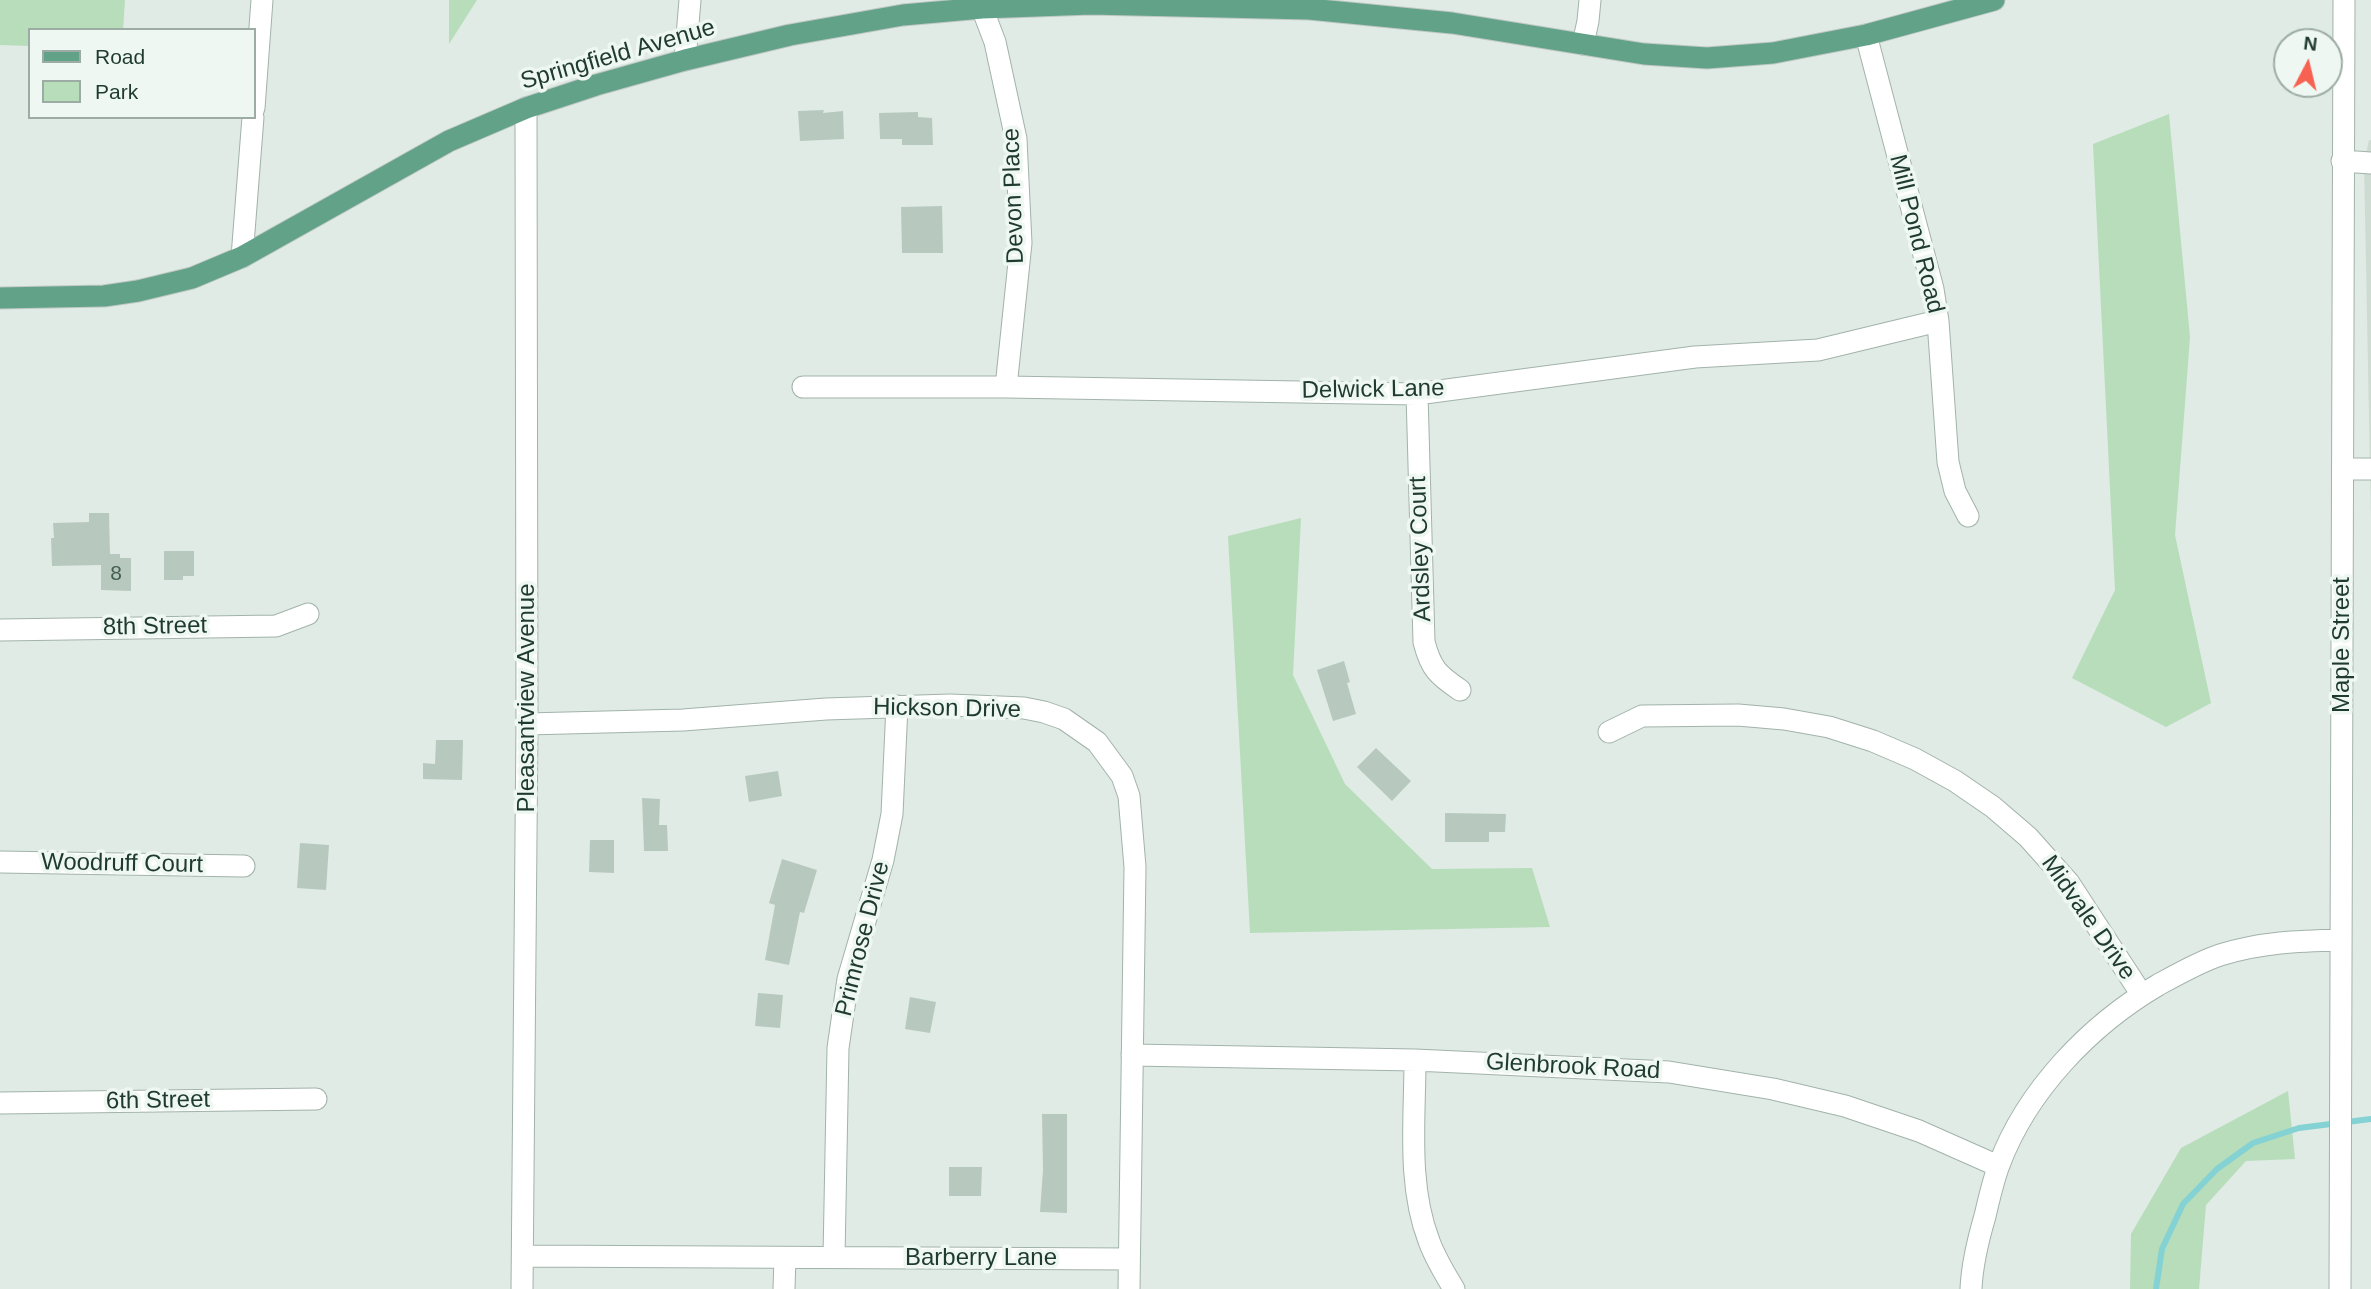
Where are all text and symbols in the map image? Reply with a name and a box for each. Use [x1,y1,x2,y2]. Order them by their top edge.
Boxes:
street label: Springfield Avenue [517,13,719,97]
legend [28,28,256,119]
north arrow [2273,28,2343,98]
text: N [2302,32,2318,55]
text: Road [95,45,145,68]
text: Park [95,80,138,103]
street label: Devon Place [997,127,1031,265]
street label: Mill Pond Road [1882,152,1950,316]
street label: Delwick Lane [1301,374,1445,406]
street label: Ardsley Court [1404,476,1438,622]
house number: 8 [110,561,122,587]
street label: Maple Street [2328,577,2356,713]
street label: Pleasantview Avenue [513,583,541,813]
street label: 8th Street [103,612,207,642]
street label: Hickson Drive [873,693,1021,725]
street label: Woodruff Court [41,848,203,880]
street label: Midvale Drive [2035,850,2141,986]
street label: Primrose Drive [830,859,896,1019]
street label: Glenbrook Road [1485,1048,1661,1086]
street label: 6th Street [106,1086,210,1116]
street label: Barberry Lane [905,1244,1057,1272]

